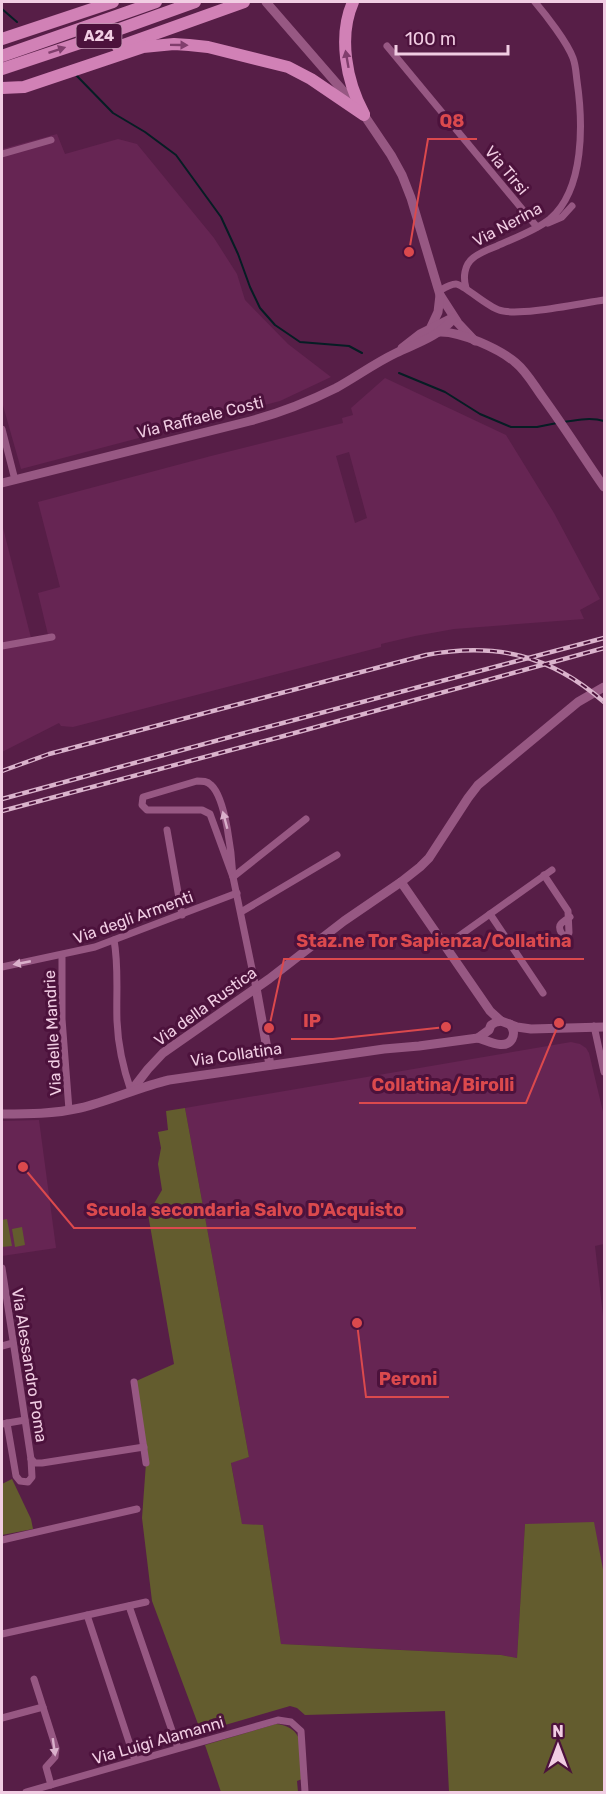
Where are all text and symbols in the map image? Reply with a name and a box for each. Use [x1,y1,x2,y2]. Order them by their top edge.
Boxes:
scale bar [396,18,508,56]
road number: A24 [76,24,122,48]
text: 100 m [405,28,456,50]
one-way arrow [170,40,189,50]
one-way arrow [48,45,66,55]
one-way arrow [342,50,351,69]
callout: Q8 [428,103,477,139]
text: Q8 [439,110,465,132]
street label: Via Tirsi [481,142,532,199]
street label: Via Nerina [469,198,545,251]
street label: Via Raffaele Costi [135,393,265,442]
one-way arrow [219,810,229,829]
street label: Via degli Armenti [71,887,196,948]
callout: Staz.ne Tor Sapienza/Collatina [284,923,584,959]
text: Staz.ne Tor Sapienza/Collatina [296,930,572,952]
one-way arrow [12,959,31,968]
street label: Via della Rustica [150,963,260,1050]
street label: Via delle Mandrie [40,970,65,1096]
callout: IP [291,1003,333,1039]
text: IP [303,1010,321,1032]
street label: Via Collatina [189,1039,283,1070]
callout: Collatina/Birolli [359,1067,526,1103]
text: Collatina/Birolli [372,1074,515,1096]
callout: Scuola secondaria Salvo D'Acquisto [74,1192,416,1228]
text: Scuola secondaria Salvo D'Acquisto [86,1199,404,1221]
street label: Via Alessandro Poma [8,1287,51,1444]
callout: Peroni [366,1361,449,1397]
text: Peroni [379,1368,437,1390]
street label: Via Luigi Alamanni [90,1713,226,1768]
north arrow [528,1716,588,1776]
text: N [552,1722,564,1741]
one-way arrow [49,1738,58,1757]

